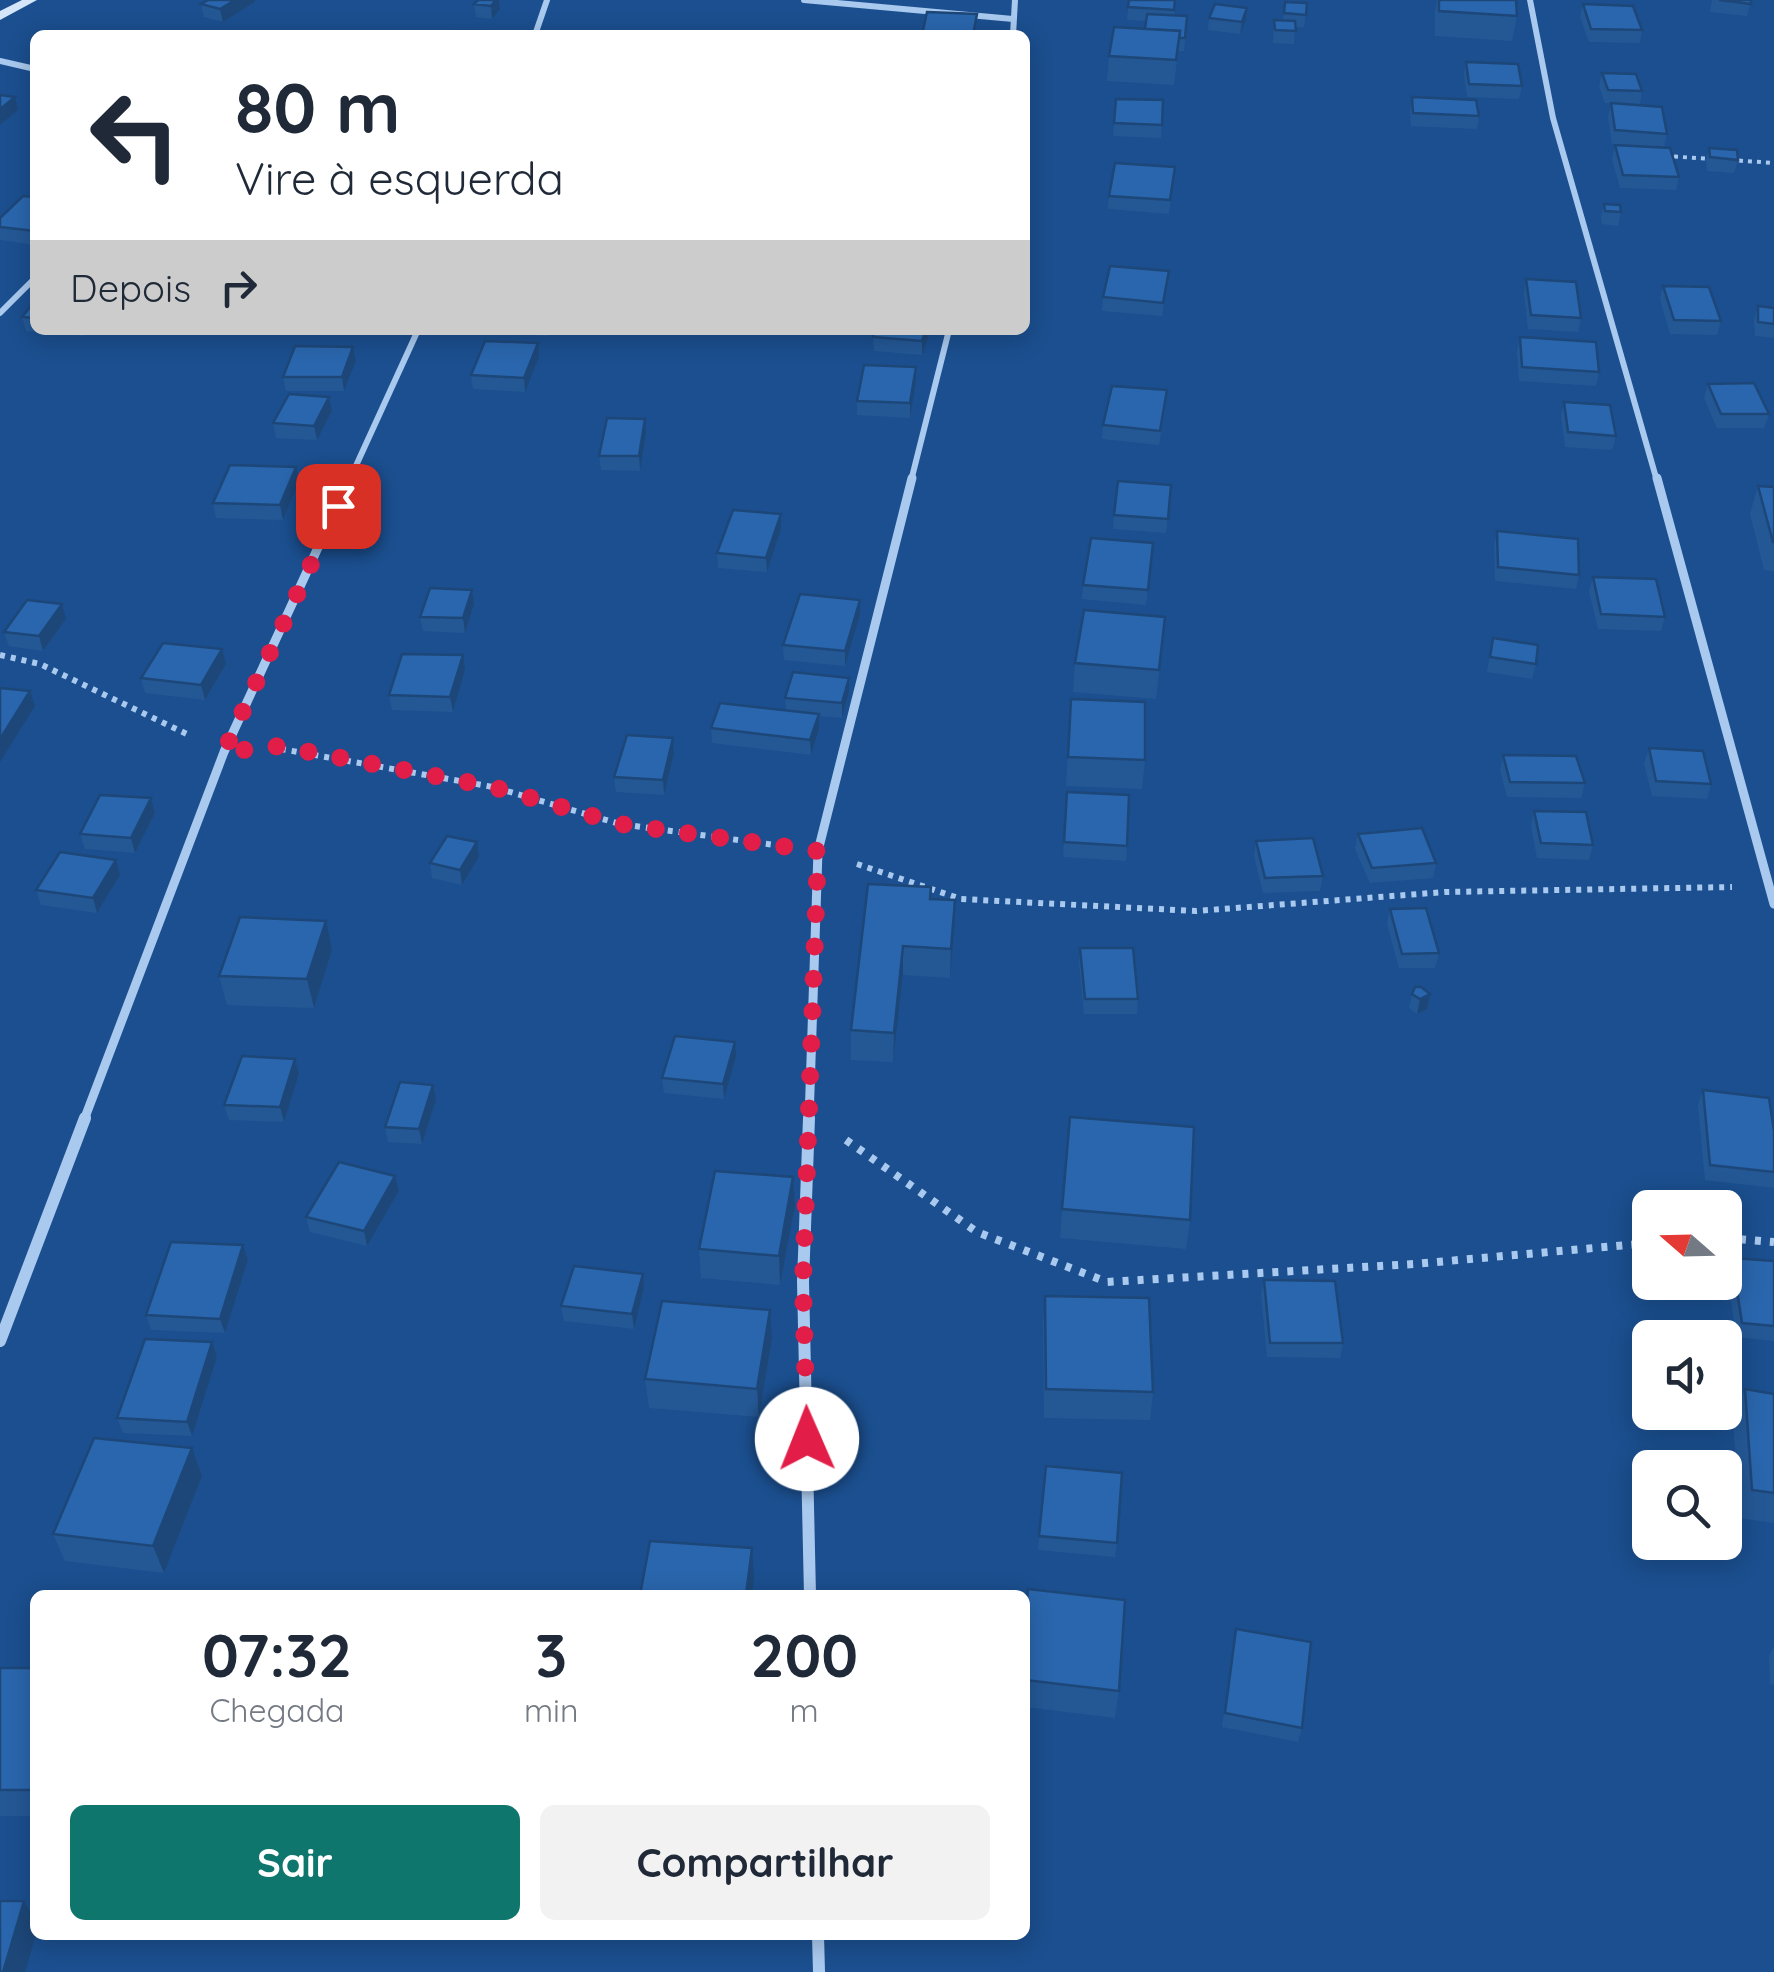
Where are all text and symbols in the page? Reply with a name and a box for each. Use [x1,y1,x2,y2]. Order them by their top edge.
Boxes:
text: 80 m [235,63,400,151]
icon: left [70,70,200,200]
text: Vire à esquerda [235,150,564,206]
icon: right [211,260,266,315]
text: Depois [70,264,191,312]
pin [296,464,381,549]
icon: arrive [311,479,366,534]
north arrow [1632,1190,1742,1300]
map controls [1632,1190,1742,1560]
button: sound [1632,1320,1742,1430]
position arrow [755,1387,859,1491]
button: search [1632,1450,1742,1560]
text: 07:32 [202,1617,352,1692]
text: 3 [535,1617,567,1692]
text: 200 [750,1617,858,1692]
text: Chegada [209,1690,344,1730]
text: min [524,1690,578,1730]
text: m [790,1690,819,1730]
button: Sair [70,1805,520,1920]
button: Compartilhar [540,1805,990,1920]

